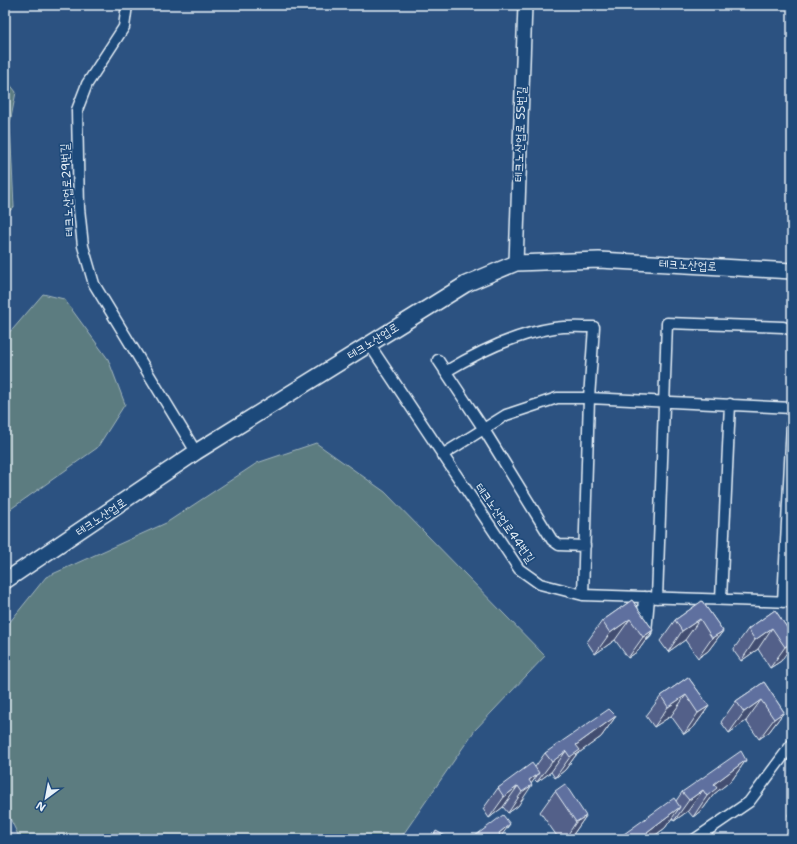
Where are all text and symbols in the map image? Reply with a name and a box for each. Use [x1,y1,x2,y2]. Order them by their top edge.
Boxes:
street label: 테크노산업로 55번길 [510,86,530,182]
street label: 테크노산업로29번길 [57,143,77,237]
street label: 테크노산업로 [659,255,717,275]
street label: 테크노산업로 [344,319,402,363]
street label: 테크노산업로44번길 [472,480,539,566]
street label: 테크노산업로 [73,494,129,540]
north arrow [26,778,66,818]
text: N [33,797,49,815]

